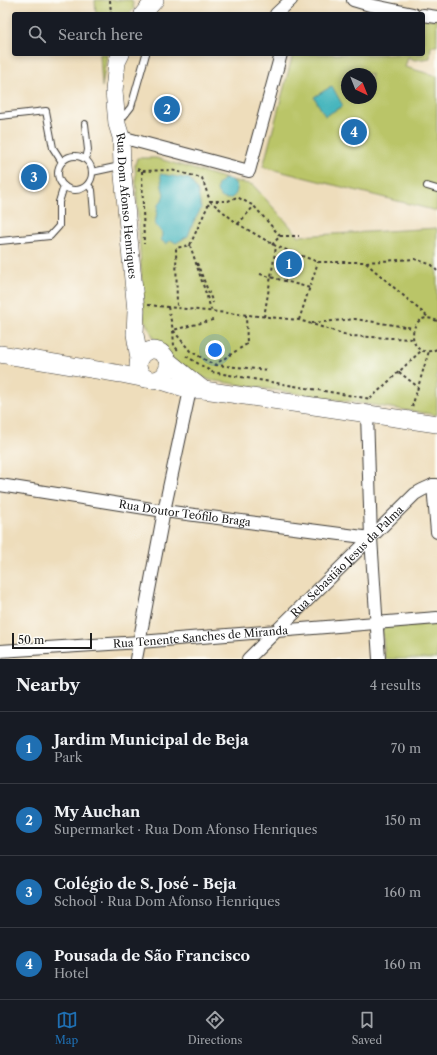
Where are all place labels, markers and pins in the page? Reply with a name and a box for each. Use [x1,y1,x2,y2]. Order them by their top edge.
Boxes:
pin: 2 [154,94,180,124]
pin: 4 [341,117,367,147]
pin: 3 [21,162,47,192]
pin: 1 [276,249,302,279]

